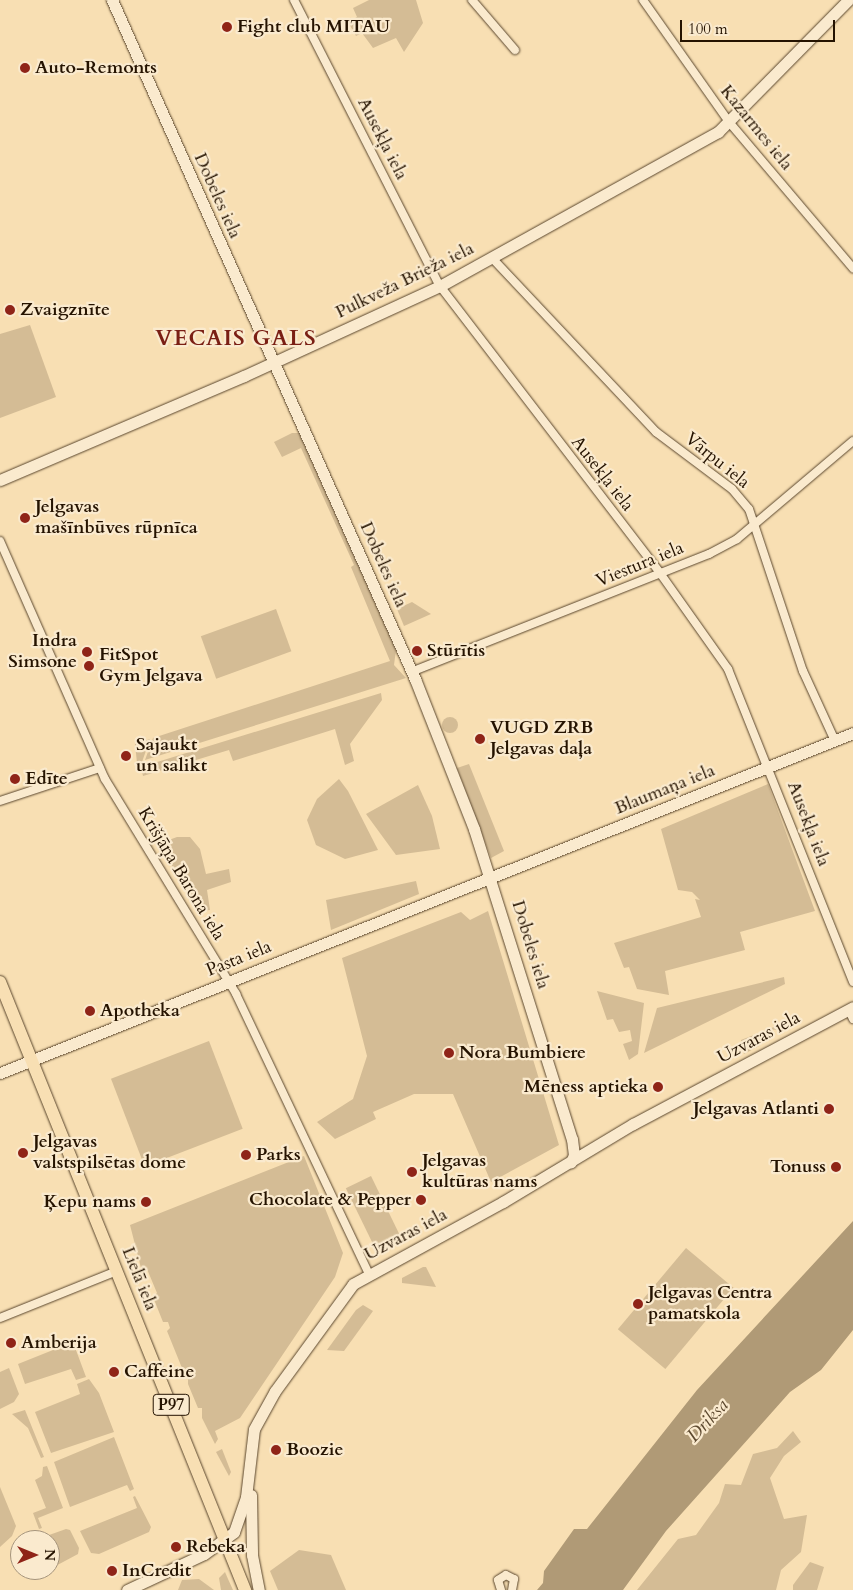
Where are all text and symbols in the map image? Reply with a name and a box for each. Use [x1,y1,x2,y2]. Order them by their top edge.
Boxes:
scale bar [683,10,838,42]
place label: Fight club MITAU [237,16,390,38]
text: 100 m [688,19,728,39]
marker: Fight club MITAU [221,21,233,33]
place label: Auto-Remonts [35,57,157,79]
marker: Auto-Remonts [19,62,31,74]
street label: Kazarmes iela [715,81,797,175]
street label: Ausekļa iela [352,94,412,184]
street label: Dobeles iela [189,150,245,242]
street label: Pulkveža Brieža iela [332,238,478,324]
place label: Zvaigznīte [20,299,110,321]
marker: Zvaigznīte [4,304,16,316]
district label: VECAIS GALS [154,326,318,352]
street label: Vārpu iela [680,428,754,494]
street label: Ausekļa iela [566,432,638,516]
place label: Jelgavas mašīnbūves rūpnīca [35,497,198,540]
marker: Jelgavas mašīnbūves rūpnīca [19,512,31,524]
street label: Dobeles iela [355,519,411,611]
street label: Viestura iela [593,538,687,592]
place label: Indra Simsone [8,631,77,674]
place label: Stūrītis [427,640,485,662]
place label: FitSpot Gym Jelgava [99,645,203,688]
marker: Stūrītis [411,645,423,657]
marker: Indra Simsone [81,646,93,658]
marker: FitSpot Gym Jelgava [83,660,95,672]
place label: VUGD ZRB Jelgavas daļa [490,718,593,761]
marker: VUGD ZRB Jelgavas daļa [474,733,486,745]
place label: Sajaukt un salikt [136,735,207,778]
marker: Sajaukt un salikt [120,750,132,762]
street label: Blaumaņa iela [612,760,718,820]
place label: Edīte [25,768,68,790]
marker: Edīte [9,773,21,785]
street label: Ausekļa iela [782,778,834,870]
street label: Krišjāņa Barona iela [133,804,229,944]
street label: Dobeles iela [506,898,554,992]
street label: Pasta iela [203,936,275,982]
place label: Apotheka [100,1000,180,1022]
marker: Apotheka [84,1005,96,1017]
street label: Uzvaras iela [714,1007,804,1069]
place label: Nora Bumbiere [459,1042,586,1064]
marker: Nora Bumbiere [443,1047,455,1059]
place label: Mēness aptieka [524,1076,648,1098]
marker: Mēness aptieka [652,1081,664,1093]
place label: Jelgavas Atlanti [693,1098,819,1120]
marker: Jelgavas Atlanti [823,1103,835,1115]
place label: Jelgavas valstspilsētas dome [33,1132,186,1174]
place label: Parks [256,1144,301,1166]
marker: Jelgavas valstspilsētas dome [17,1147,29,1159]
marker: Parks [240,1149,252,1161]
place label: Jelgavas kultūras nams [422,1151,537,1194]
place label: Tonuss [770,1156,826,1178]
marker: Tonuss [830,1161,842,1173]
marker: Jelgavas kultūras nams [406,1166,418,1178]
place label: Chocolate & Pepper [249,1189,411,1211]
place label: Ķepu nams [44,1191,136,1213]
marker: Chocolate & Pepper [415,1194,427,1206]
marker: Ķepu nams [140,1196,152,1208]
street label: Uzvaras iela [361,1204,451,1266]
street label: Lielā iela [116,1244,162,1314]
place label: Jelgavas Centra pamatskola [648,1283,772,1326]
marker: Jelgavas Centra pamatskola [632,1298,644,1310]
place label: Amberija [21,1332,97,1354]
marker: Amberija [5,1337,17,1349]
place label: Caffeine [124,1361,194,1383]
marker: Caffeine [108,1366,120,1378]
road number: P97 [152,1392,190,1418]
water label: Driksa [682,1395,734,1447]
place label: Boozie [286,1439,343,1461]
marker: Boozie [270,1444,282,1456]
north arrow [10,1530,60,1580]
place label: Rebeka [186,1536,245,1558]
marker: Rebeka [170,1541,182,1553]
text: N [40,1549,59,1561]
place label: InCredit [122,1560,191,1582]
marker: InCredit [106,1565,118,1577]

